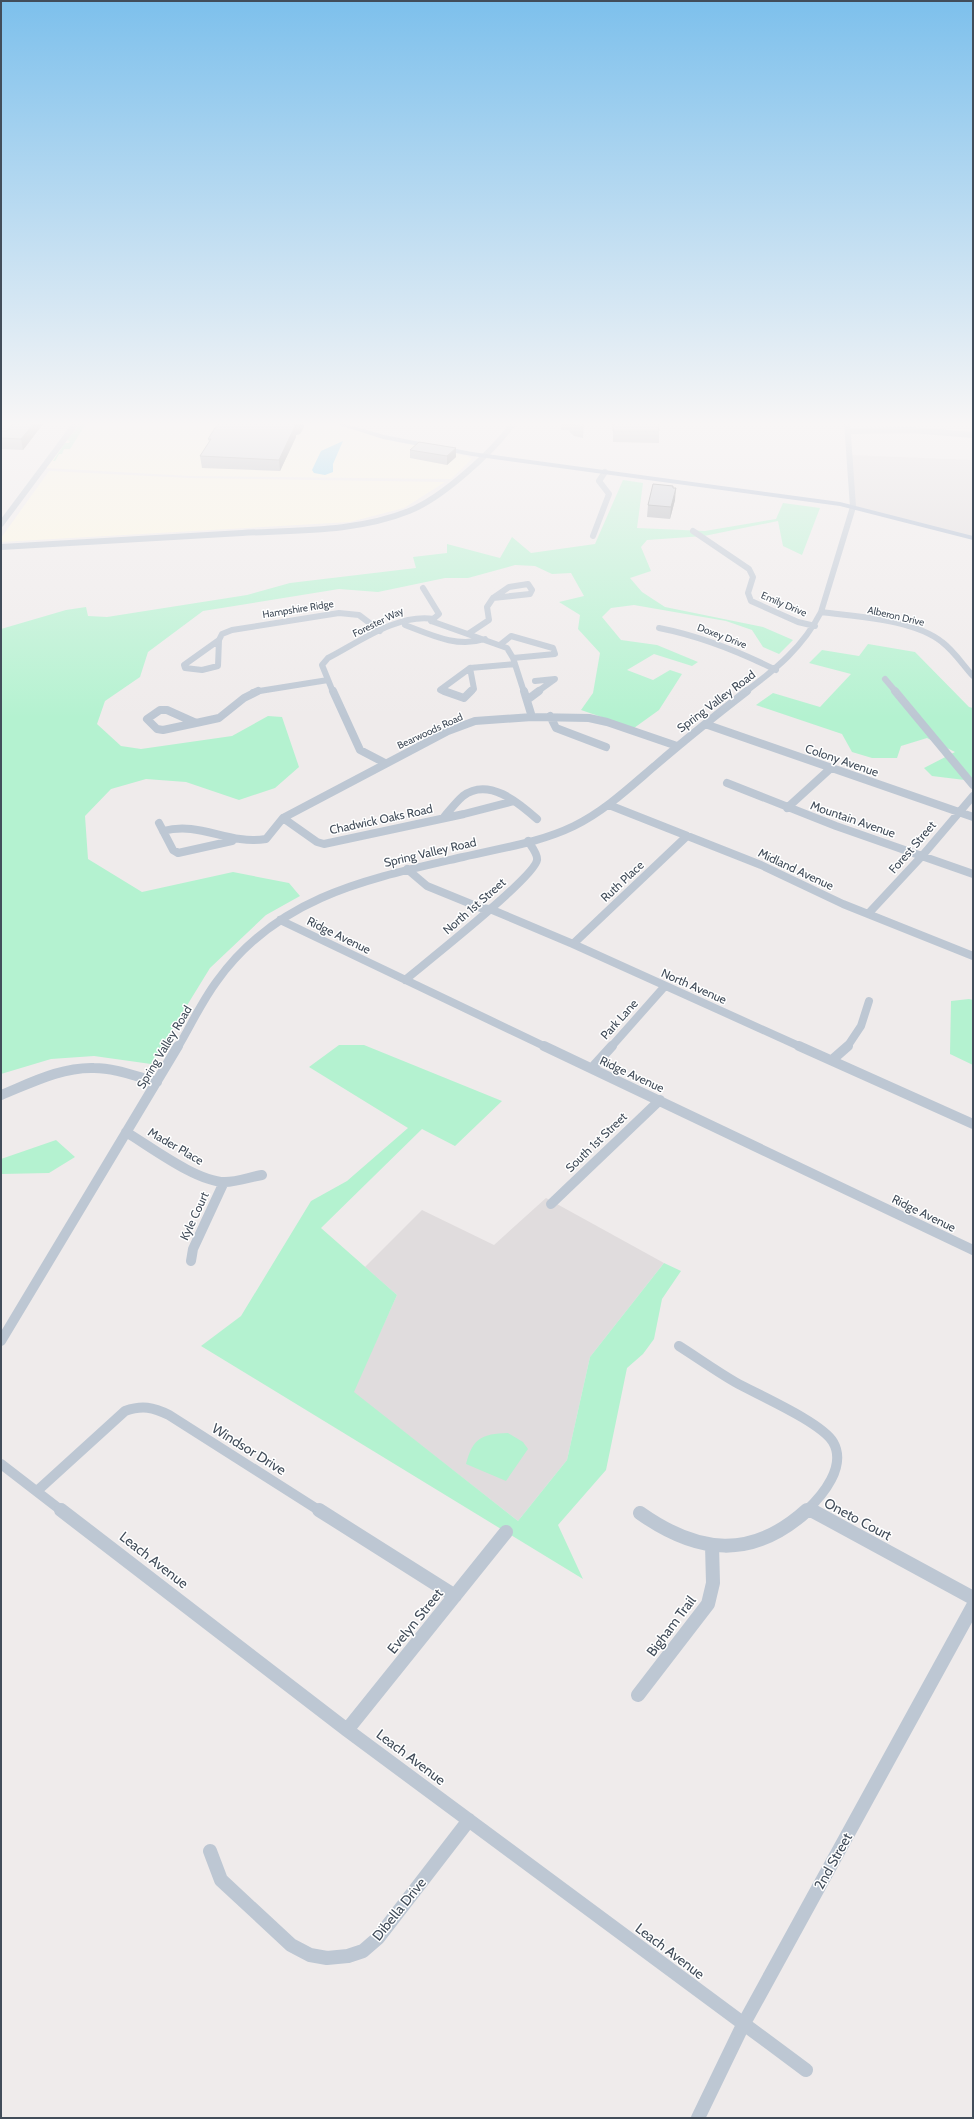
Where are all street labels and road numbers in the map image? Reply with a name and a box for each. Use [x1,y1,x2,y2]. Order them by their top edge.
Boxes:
street label: Emily Drive [759,589,809,619]
street label: Hampshire Ridge [261,597,335,621]
street label: Alberon Drive [866,603,926,629]
street label: Forester Way [350,604,406,640]
street label: Doxey Drive [695,621,749,651]
street label: Spring Valley Road [674,667,758,735]
street label: Bearwoods Road [395,710,465,752]
street label: Colony Avenue [803,740,881,780]
street label: Mountain Avenue [809,797,897,841]
street label: Chadwick Oaks Road [328,801,434,837]
street label: Forest Street [885,818,939,876]
street label: Spring Valley Road [382,834,478,870]
street label: Midland Avenue [756,845,836,893]
street label: Ruth Place [597,857,647,905]
street label: North 1st Street [439,875,509,937]
street label: Ridge Avenue [305,913,373,957]
street label: North Avenue [659,965,729,1007]
street label: Park Lane [597,996,641,1042]
street label: Spring Valley Road [133,1003,195,1091]
street label: Ridge Avenue [597,1053,667,1095]
street label: South 1st Street [562,1109,630,1175]
street label: Mader Place [146,1124,206,1168]
street label: Kyle Court [176,1189,212,1243]
street label: Ridge Avenue [890,1191,958,1235]
street label: Windsor Drive [209,1419,289,1479]
street label: Oneto Court [821,1494,895,1544]
street label: Leach Avenue [116,1528,192,1592]
street label: Evelyn Street [383,1585,447,1657]
street label: Bigham Trail [642,1591,700,1660]
street label: Leach Avenue [373,1725,449,1789]
street label: 2nd Street [810,1829,856,1893]
street label: Dibella Drive [368,1874,430,1944]
street label: Leach Avenue [632,1919,708,1983]

